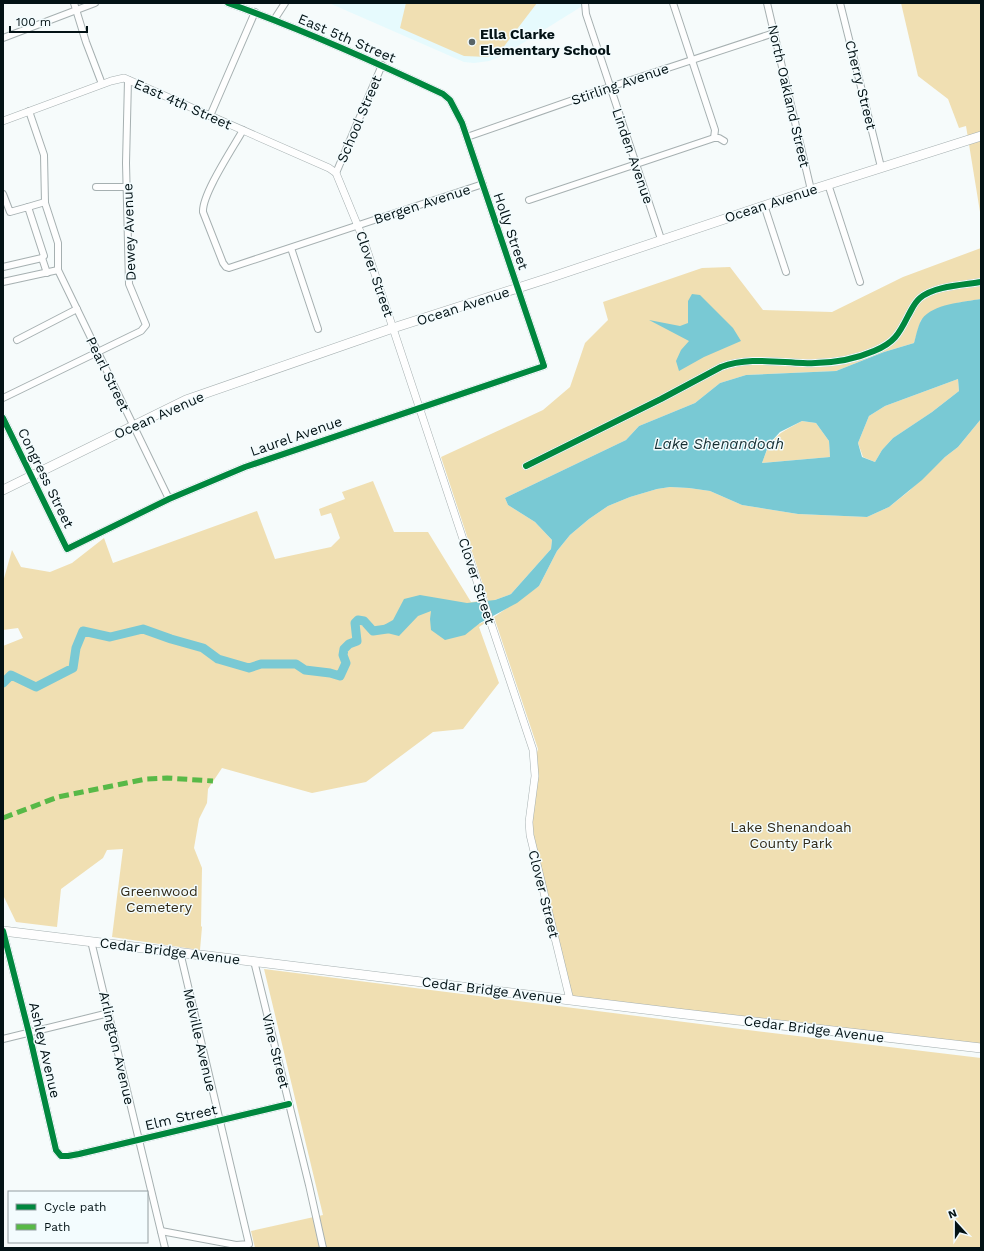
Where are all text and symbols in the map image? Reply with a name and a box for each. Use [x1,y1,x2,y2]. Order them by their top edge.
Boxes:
scale bar [10,8,87,34]
street label: East 5th Street [296,10,398,66]
text: 100 m [16,15,51,29]
street label: North Oakland Street [765,23,813,169]
place label: Ella Clarke Elementary School [480,26,611,58]
marker: Ella Clarke Elementary School [467,37,477,47]
street label: Cherry Street [842,39,880,131]
street label: Stirling Avenue [569,60,671,108]
street label: School Street [333,73,385,165]
street label: East 4th Street [132,75,234,133]
street label: Linden Avenue [609,106,657,206]
street label: Ocean Avenue [723,180,819,226]
street label: Bergen Avenue [372,181,472,227]
street label: Dewey Avenue [119,183,139,281]
street label: Holly Street [490,190,532,272]
street label: Clover Street [353,229,397,319]
street label: Ocean Avenue [415,283,511,329]
street label: Pearl Street [83,334,133,414]
street label: Ocean Avenue [112,388,206,442]
street label: Laurel Avenue [248,413,344,459]
street label: Congress Street [15,425,77,531]
water label: Lake Shenandoah [654,435,784,453]
street label: Clover Street [455,536,499,626]
park label: Lake Shenandoah County Park [730,819,852,851]
street label: Clover Street [525,848,563,940]
park label: Greenwood Cemetery [120,883,198,915]
street label: Cedar Bridge Avenue [99,934,241,968]
street label: Cedar Bridge Avenue [421,973,563,1007]
street label: Melville Avenue [180,987,220,1093]
street label: Arlington Avenue [96,990,138,1106]
street label: Ashley Avenue [26,1001,64,1099]
street label: Vine Street [259,1012,293,1090]
street label: Cedar Bridge Avenue [743,1012,885,1046]
street label: Elm Street [143,1101,219,1133]
legend [8,1191,148,1243]
text: Cycle path [44,1200,106,1214]
north arrow [936,1203,976,1243]
text: N [946,1207,959,1222]
text: Path [44,1220,70,1234]

